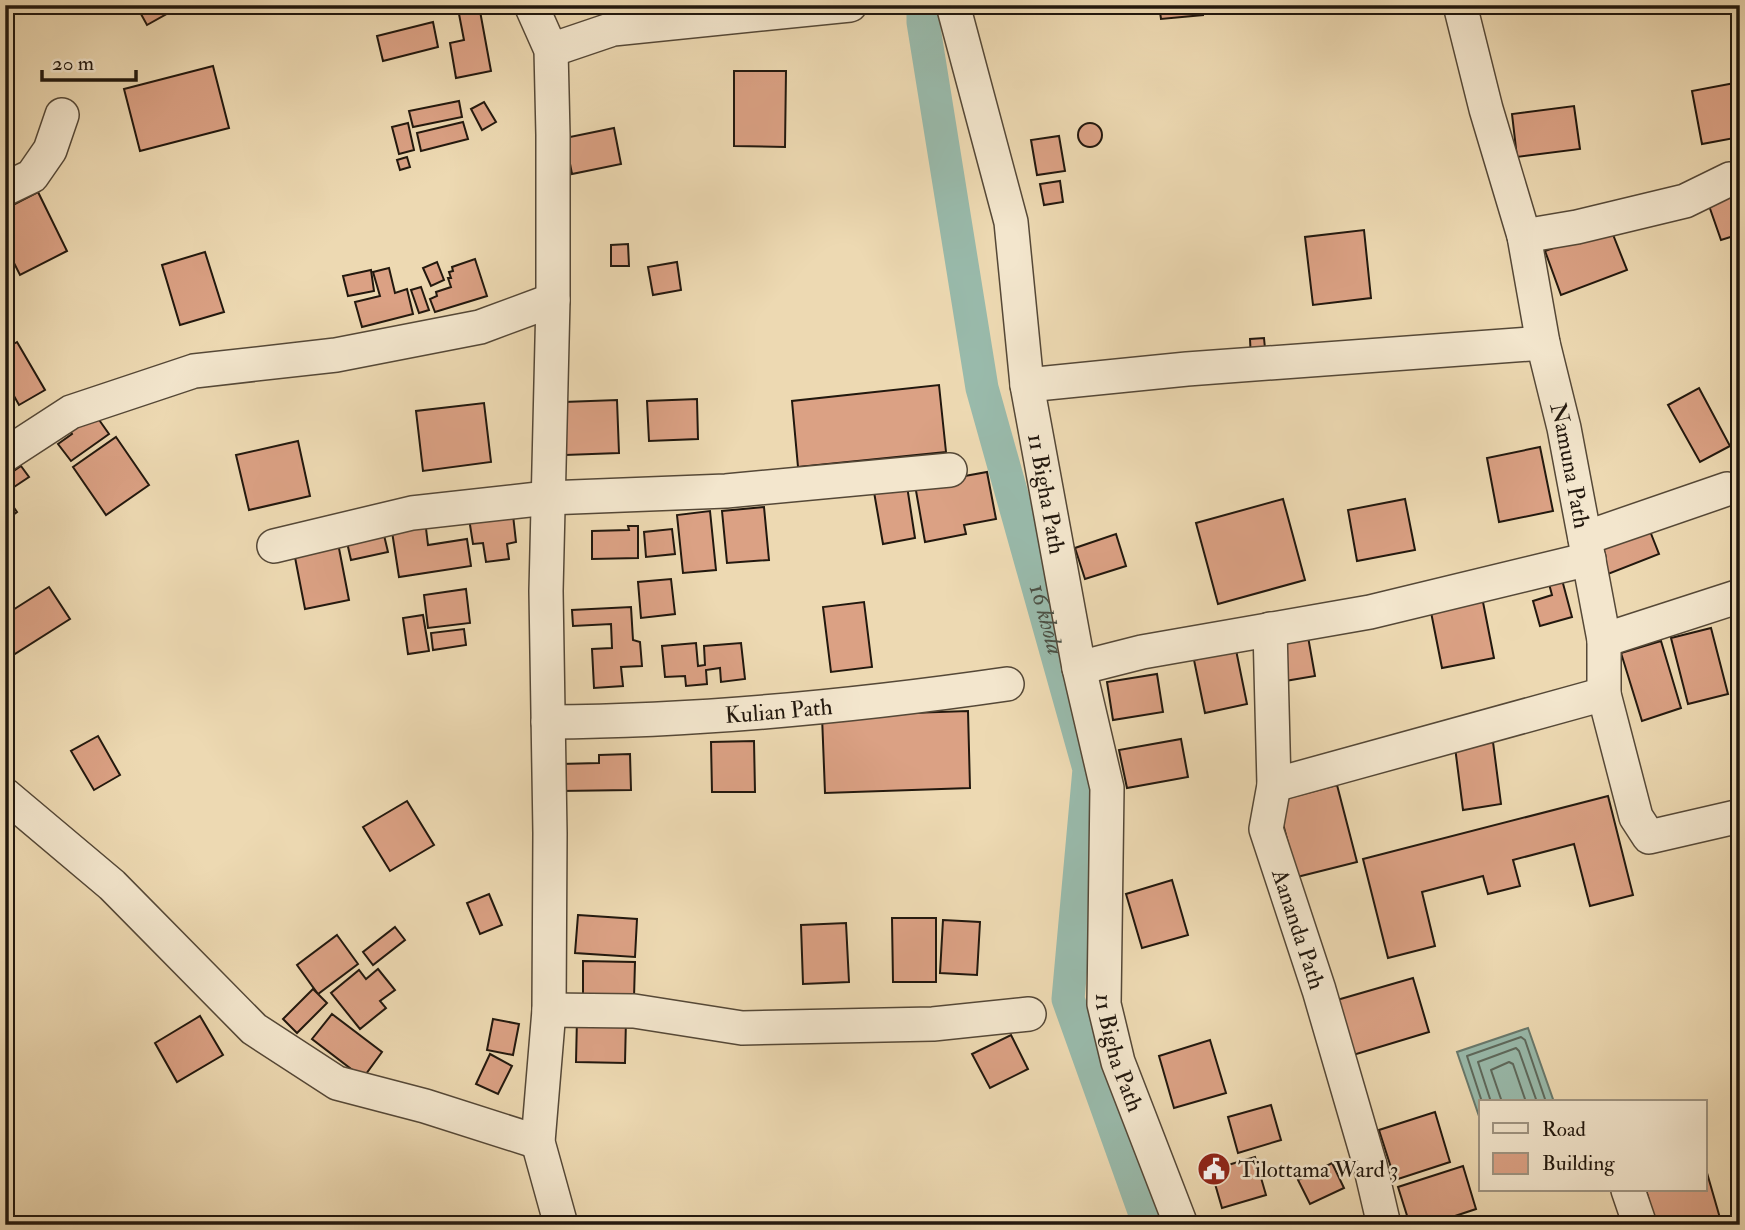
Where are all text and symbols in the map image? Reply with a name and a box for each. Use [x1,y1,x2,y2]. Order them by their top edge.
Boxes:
scale bar [42,38,136,82]
text: 20 m [52,50,94,77]
street label: Namuna Path [1544,400,1597,531]
street label: 11 Bigha Path [1022,431,1072,556]
water label: 16 khola [1022,580,1072,658]
street label: Kulian Path [724,691,834,730]
street label: Aananda Path [1265,864,1332,993]
street label: 11 Bigha Path [1089,993,1150,1116]
legend [1479,1100,1706,1192]
text: Road [1542,1116,1587,1143]
public building icon: Tilottama Ward 3 [1195,1150,1233,1188]
text: Building [1542,1150,1615,1177]
place label: Tilottama Ward 3 [1238,1155,1399,1184]

